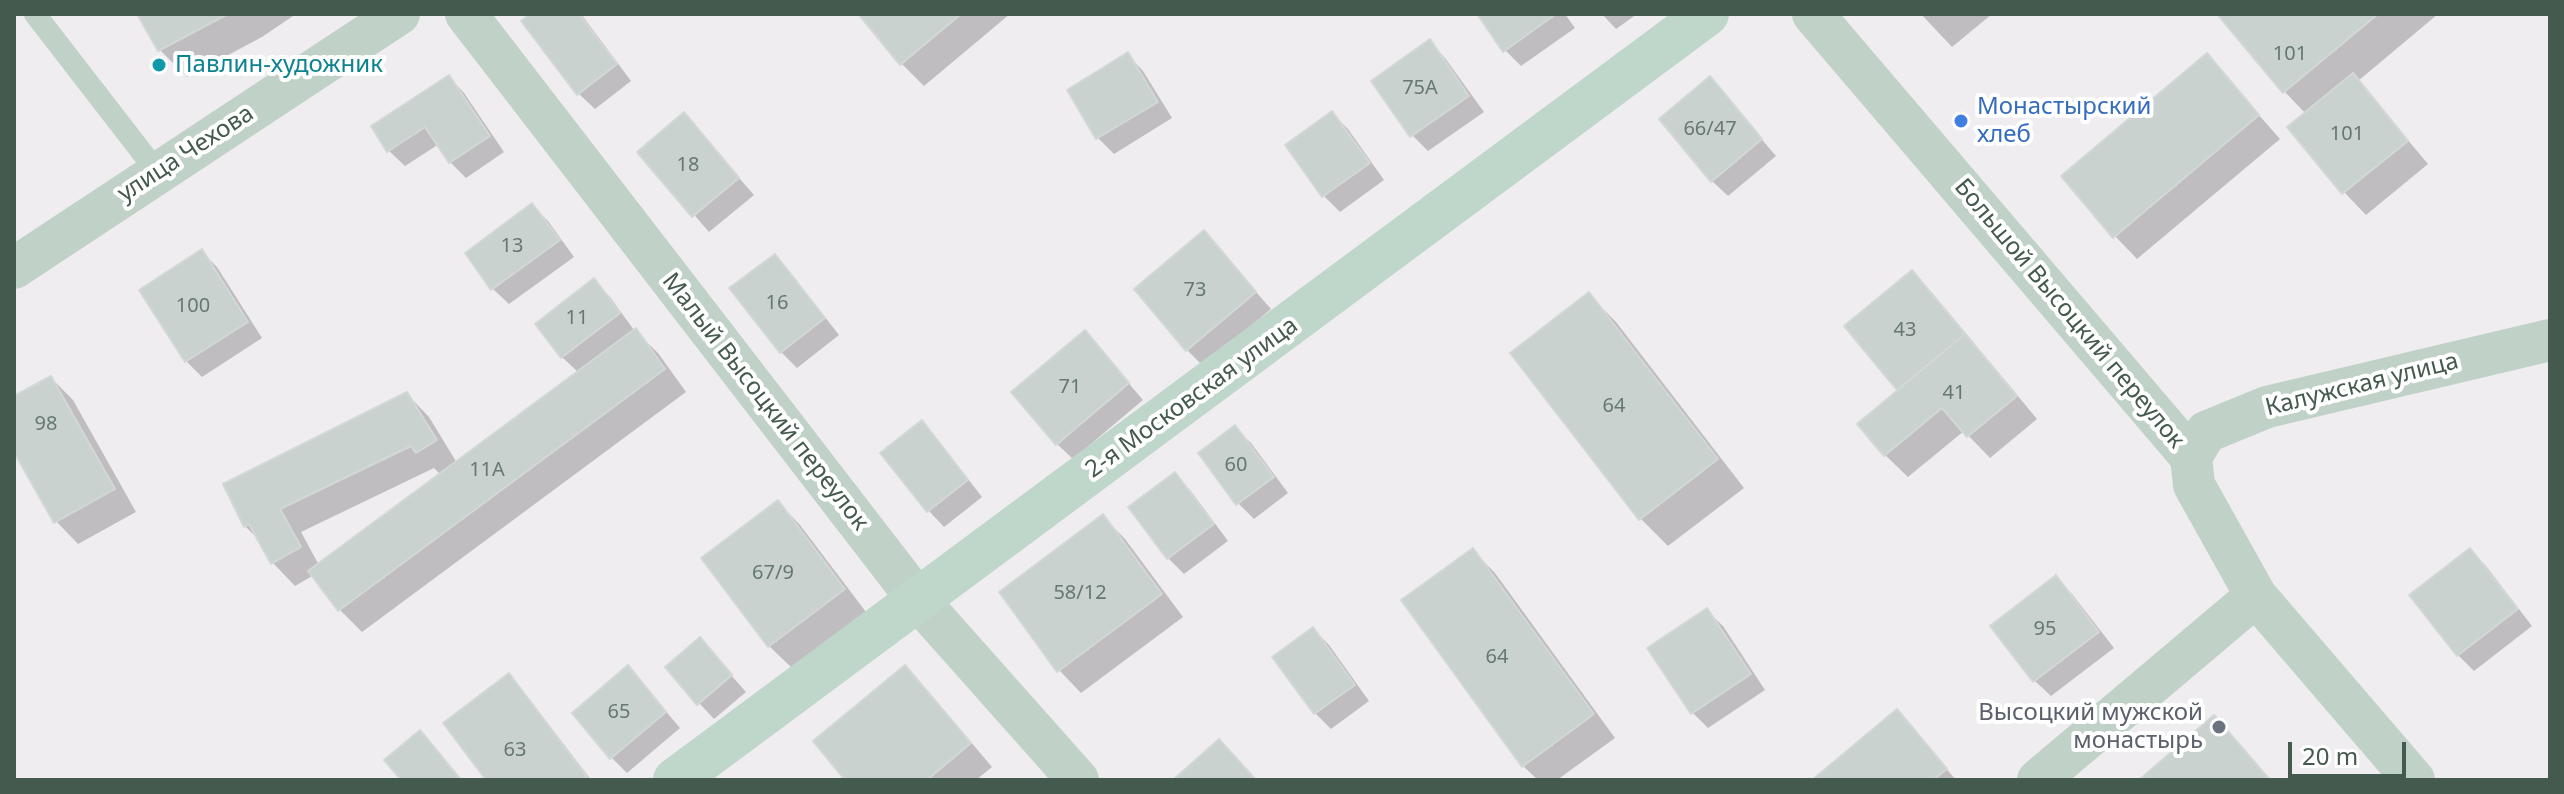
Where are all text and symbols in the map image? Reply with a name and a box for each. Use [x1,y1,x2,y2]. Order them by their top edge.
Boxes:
house number: 101 [2273,42,2307,66]
place label: Павлин-художник [175,51,383,79]
marker: Павлин-художник [150,56,168,74]
house number: 75А [1402,76,1438,100]
place label: Монастырский хлеб [1977,93,2151,149]
street label: улица Чехова [113,99,259,209]
marker: Монастырский хлеб [1952,112,1970,130]
house number: 66/47 [1683,117,1737,141]
house number: 101 [2330,122,2364,146]
house number: 18 [677,153,699,177]
street label: Большой Высоцкий переулок [1948,173,2190,455]
house number: 13 [501,234,523,258]
street label: Малый Высоцкий переулок [656,268,874,536]
house number: 73 [1184,278,1206,302]
house number: 16 [766,291,788,315]
house number: 100 [176,294,210,318]
house number: 11 [566,306,588,330]
street label: 2-я Московская улица [1080,311,1304,485]
house number: 43 [1894,318,1916,342]
street label: Калужская улица [2263,347,2461,423]
house number: 71 [1059,375,1081,399]
house number: 41 [1943,381,1965,405]
house number: 64 [1603,394,1625,418]
house number: 98 [35,412,57,436]
house number: 60 [1225,453,1247,477]
house number: 11А [469,458,505,482]
house number: 67/9 [752,561,794,585]
house number: 58/12 [1053,581,1107,605]
house number: 95 [2034,617,2056,641]
house number: 64 [1486,645,1508,669]
place label: Высоцкий мужской монастырь [1978,699,2203,755]
house number: 65 [608,700,630,724]
marker: Высоцкий мужской монастырь [2210,718,2228,736]
scale bar [2292,726,2410,776]
house number: 63 [504,738,526,762]
text: 20 m [2302,739,2358,772]

